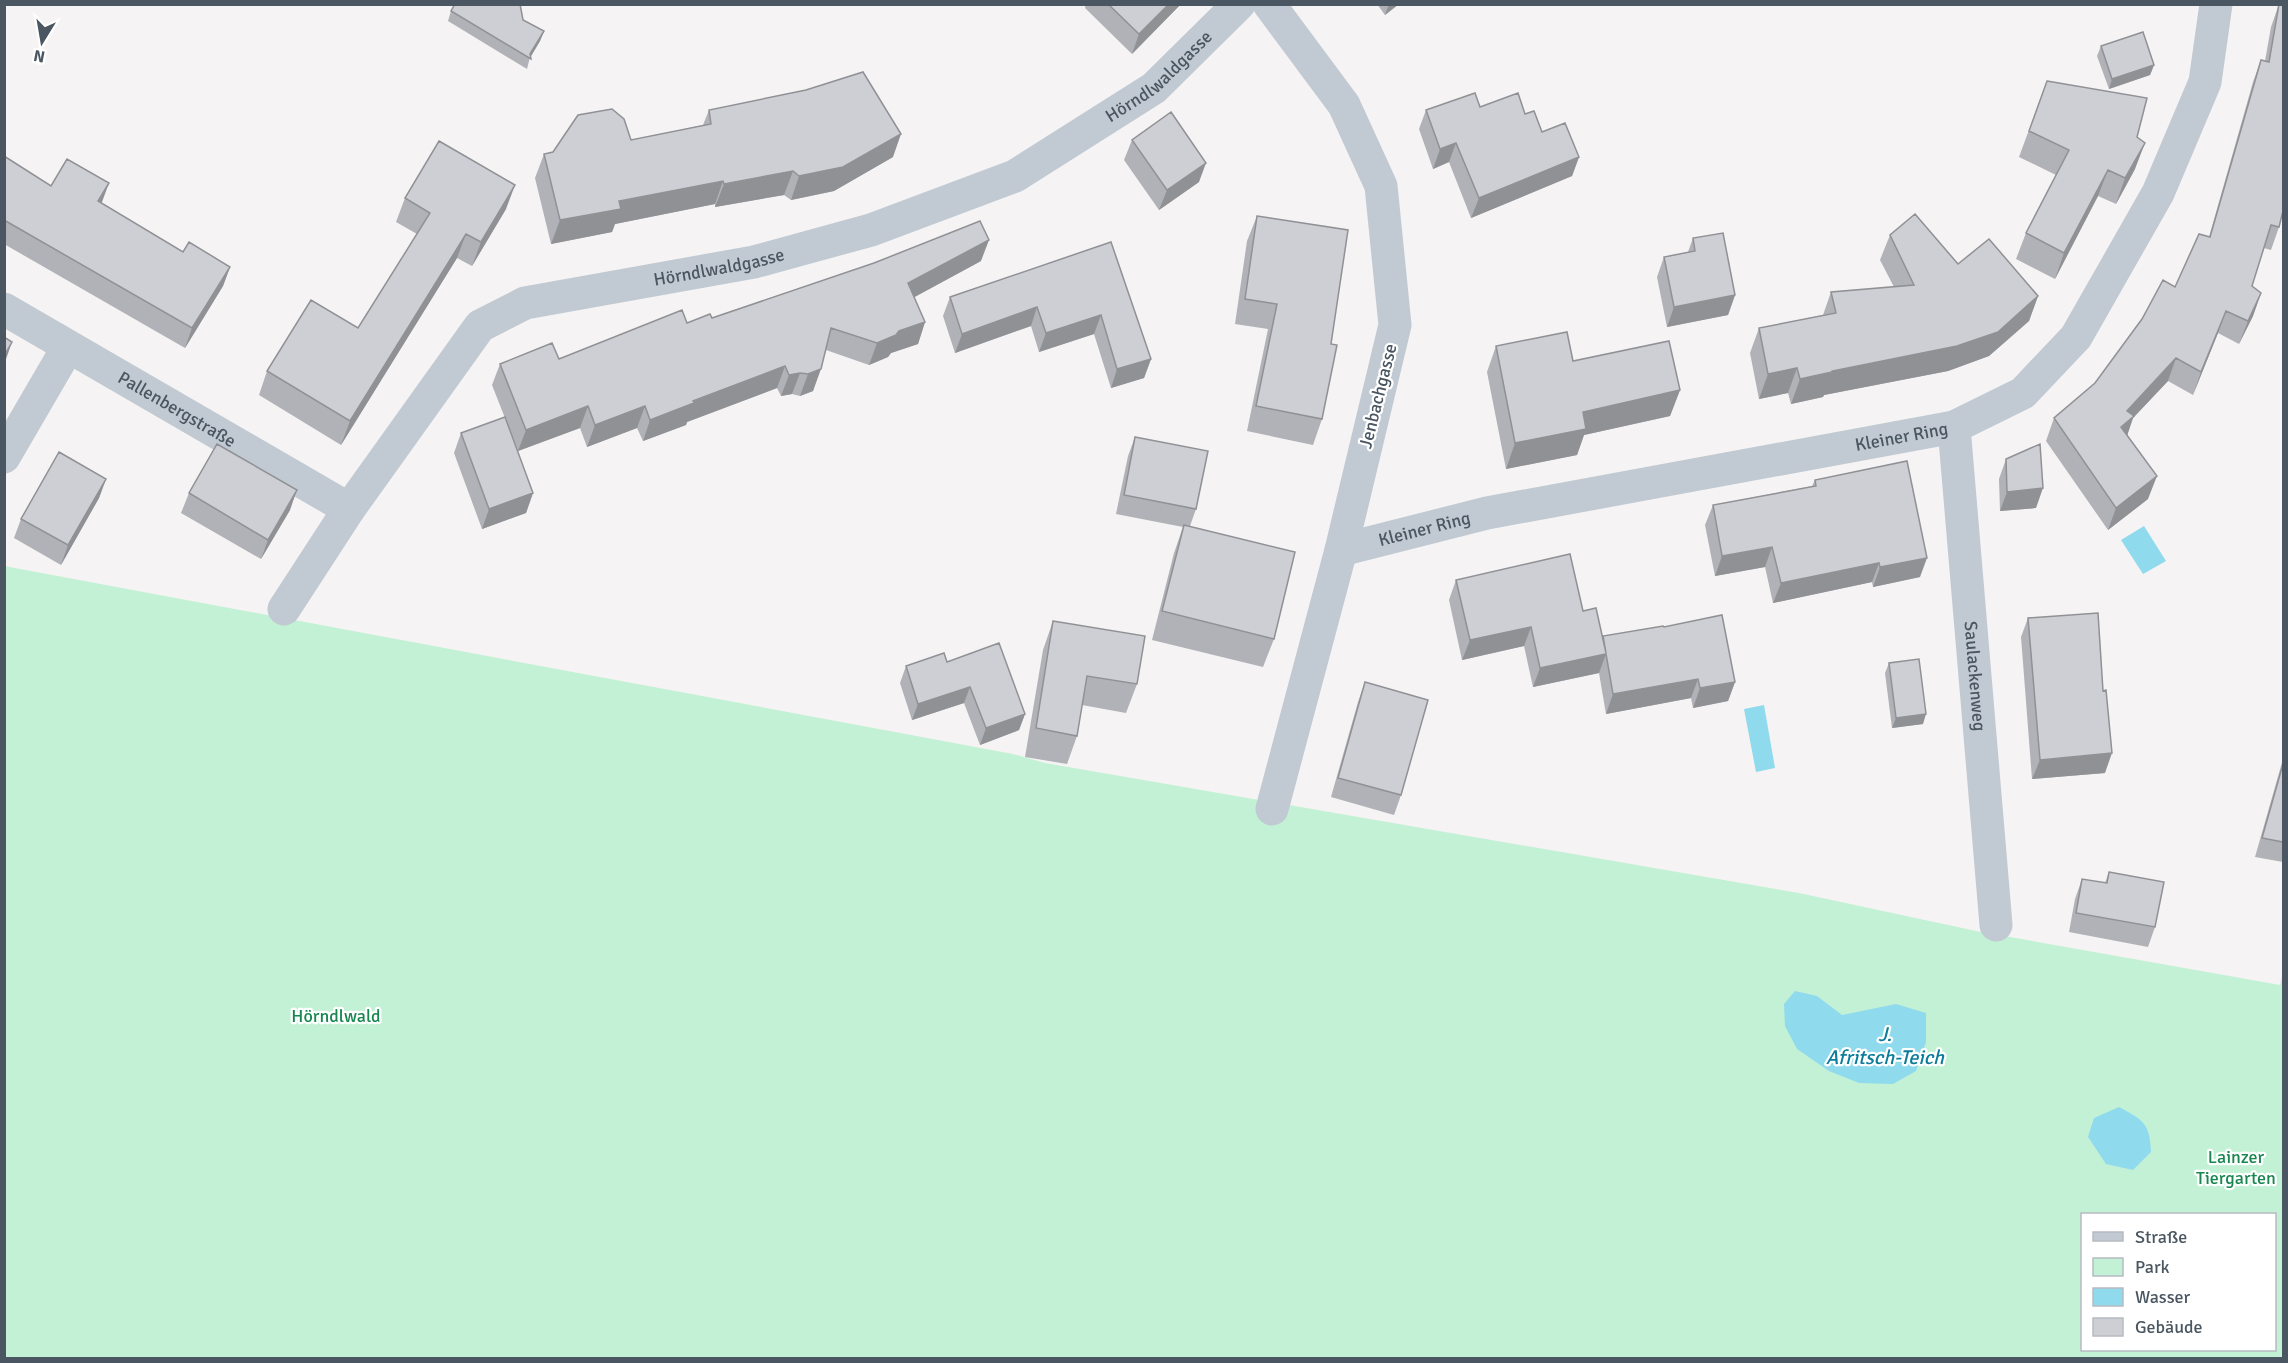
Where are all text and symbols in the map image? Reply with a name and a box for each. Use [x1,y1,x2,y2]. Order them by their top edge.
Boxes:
north arrow [12,12,72,72]
street label: Hörndlwaldgasse [1101,26,1217,127]
text: N [32,45,47,67]
street label: Hörndlwaldgasse [652,243,787,291]
street label: Jenbachgasse [1354,341,1402,451]
street label: Pallenbergstraße [114,367,240,452]
street label: Kleiner Ring [1853,417,1950,456]
street label: Kleiner Ring [1376,507,1473,551]
street label: Saulackenweg [1959,620,1991,732]
park label: Hörndlwald [291,1005,381,1027]
water label: J. Afritsch-Teich [1826,1022,1945,1070]
park label: Lainzer Tiergarten [2196,1146,2276,1189]
legend [2081,1213,2276,1351]
text: Straße [2135,1226,2187,1248]
text: Park [2135,1256,2170,1278]
text: Wasser [2135,1286,2191,1308]
text: Gebäude [2135,1316,2203,1338]

